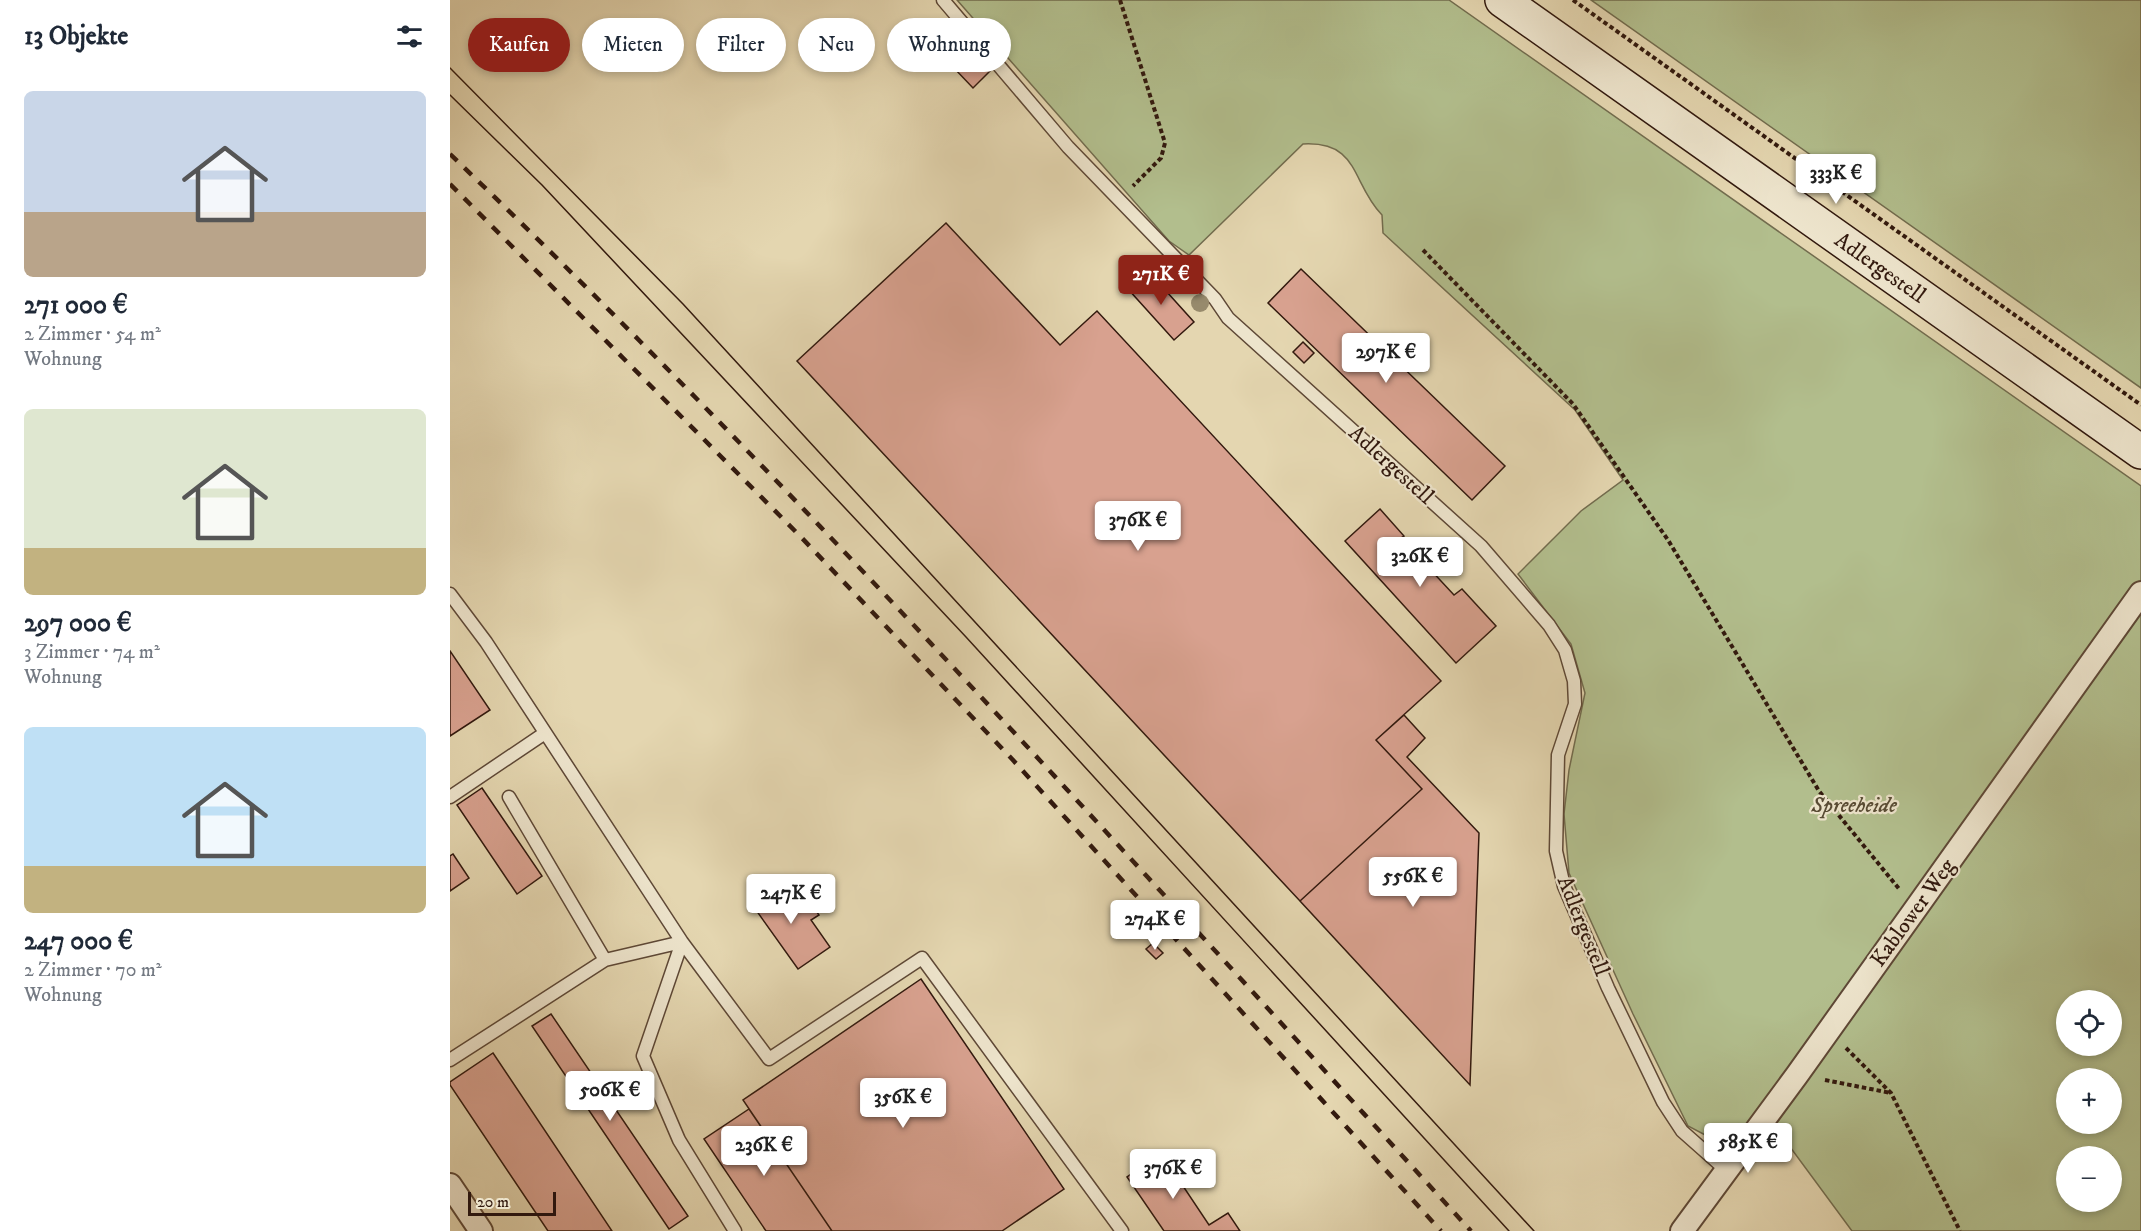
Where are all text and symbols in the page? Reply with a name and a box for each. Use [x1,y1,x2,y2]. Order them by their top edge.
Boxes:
chip: Kaufen [468,18,570,72]
chip: Mieten [582,18,684,72]
chip: Filter [696,18,786,72]
chip: Neu [798,18,875,72]
chip: Wohnung [887,18,1011,72]
text: 13 Objekte [24,20,128,53]
icon: filters [393,20,426,53]
icon: home [171,130,279,238]
pin: 333K € [1787,154,1885,205]
text: 333K € [1810,161,1862,186]
street label: Adlergestell [1829,227,1931,309]
pin: 271K € [1112,255,1210,306]
text: 271K € [1132,262,1190,287]
text: 271 000 € [24,289,128,322]
text: 2 Zimmer · 54 m² [24,322,161,347]
pin: 297K € [1337,333,1435,384]
text: 297K € [1356,340,1416,365]
text: Wohnung [24,347,102,372]
street label: Adlergestell [1343,420,1439,511]
icon: home [171,448,279,556]
pin: 376K € [1089,501,1187,552]
text: 376K € [1109,508,1167,533]
pin: 326K € [1371,537,1469,588]
text: 326K € [1391,544,1449,569]
text: 297 000 € [24,607,132,640]
text: 3 Zimmer · 74 m² [24,640,160,665]
text: Wohnung [24,665,102,690]
icon: home [171,766,279,874]
park label: Spreeheide [1810,792,1897,819]
street label: Kablower Weg [1865,853,1961,972]
pin: 556K € [1364,857,1462,908]
text: 556K € [1383,864,1443,889]
street label: Adlergestell [1551,872,1615,980]
pin: 247K € [742,874,840,925]
text: 247K € [760,881,822,906]
pin: 274K € [1106,900,1204,951]
text: 274K € [1124,907,1186,932]
text: 247 000 € [24,925,133,958]
text: 2 Zimmer · 70 m² [24,958,162,983]
text: Wohnung [24,983,102,1008]
map controls [2056,990,2122,1212]
button: locate [2056,990,2122,1056]
button: + [2056,1068,2122,1134]
pin: 506K € [561,1071,659,1122]
text: 506K € [579,1078,641,1103]
pin: 356K € [854,1078,952,1129]
text: 356K € [874,1085,932,1110]
pin: 585K € [1699,1123,1797,1174]
pin: 236K € [715,1126,813,1177]
text: 585K € [1718,1130,1778,1155]
text: 236K € [735,1133,793,1158]
button: − [2056,1146,2122,1212]
pin: 376K € [1124,1149,1222,1200]
text: 376K € [1144,1156,1202,1181]
scale bar [468,1189,556,1216]
text: 20 m [477,1192,509,1212]

